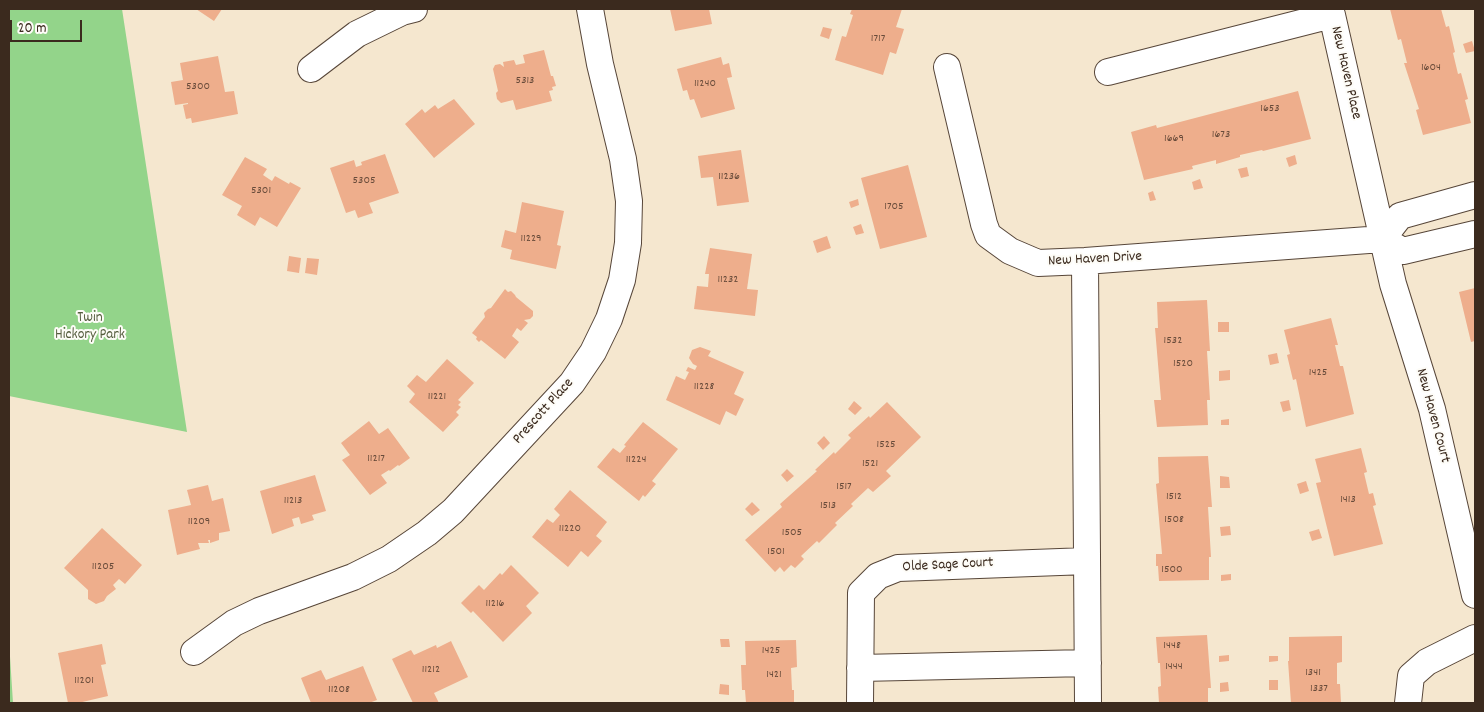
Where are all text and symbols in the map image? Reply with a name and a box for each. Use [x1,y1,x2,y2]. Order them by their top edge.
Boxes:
scale bar [12,10,85,42]
text: 20 m [18,18,46,40]
street label: New Haven Place [1326,25,1364,121]
house number: 1717 [871,32,885,46]
house number: 1604 [1421,61,1441,75]
house number: 5313 [516,74,534,88]
house number: 11240 [694,77,716,91]
house number: 5300 [186,80,210,94]
house number: 1653 [1260,102,1280,116]
house number: 1673 [1212,128,1230,142]
house number: 1669 [1164,132,1184,146]
house number: 11236 [718,170,740,184]
house number: 5305 [353,174,375,188]
house number: 5301 [251,184,271,198]
house number: 1705 [884,200,904,214]
house number: 11229 [520,232,542,246]
street label: New Haven Drive [1048,249,1142,271]
house number: 11232 [717,273,739,287]
park label: Twin Hickory Park [55,310,125,345]
house number: 1532 [1164,334,1182,348]
house number: 1520 [1173,357,1193,371]
house number: 1425 [1309,366,1327,380]
street label: New Haven Court [1411,367,1453,465]
street label: Prescott Place [510,375,578,449]
house number: 11228 [694,380,714,394]
house number: 11221 [428,390,446,404]
house number: 1525 [877,438,895,452]
house number: 11217 [367,452,385,466]
house number: 11224 [626,453,646,467]
house number: 1521 [862,457,878,471]
house number: 1517 [836,480,852,494]
house number: 1512 [1166,490,1182,504]
house number: 1413 [1340,493,1356,507]
house number: 11213 [284,494,302,508]
house number: 1513 [820,499,836,513]
house number: 1508 [1164,513,1184,527]
house number: 11209 [188,515,210,529]
house number: 11220 [559,522,581,536]
house number: 1505 [782,526,802,540]
house number: 1501 [767,545,785,559]
street label: Olde Sage Court [902,555,994,577]
house number: 11205 [92,560,114,574]
house number: 1500 [1161,563,1183,577]
house number: 11216 [485,597,505,611]
house number: 1448 [1163,639,1181,653]
house number: 1425 [762,644,780,658]
house number: 1444 [1165,660,1183,674]
house number: 11212 [422,663,440,677]
house number: 1341 [1305,666,1321,680]
house number: 1421 [766,668,782,682]
house number: 11201 [74,674,94,688]
house number: 1337 [1310,682,1328,696]
house number: 11208 [328,683,350,697]

